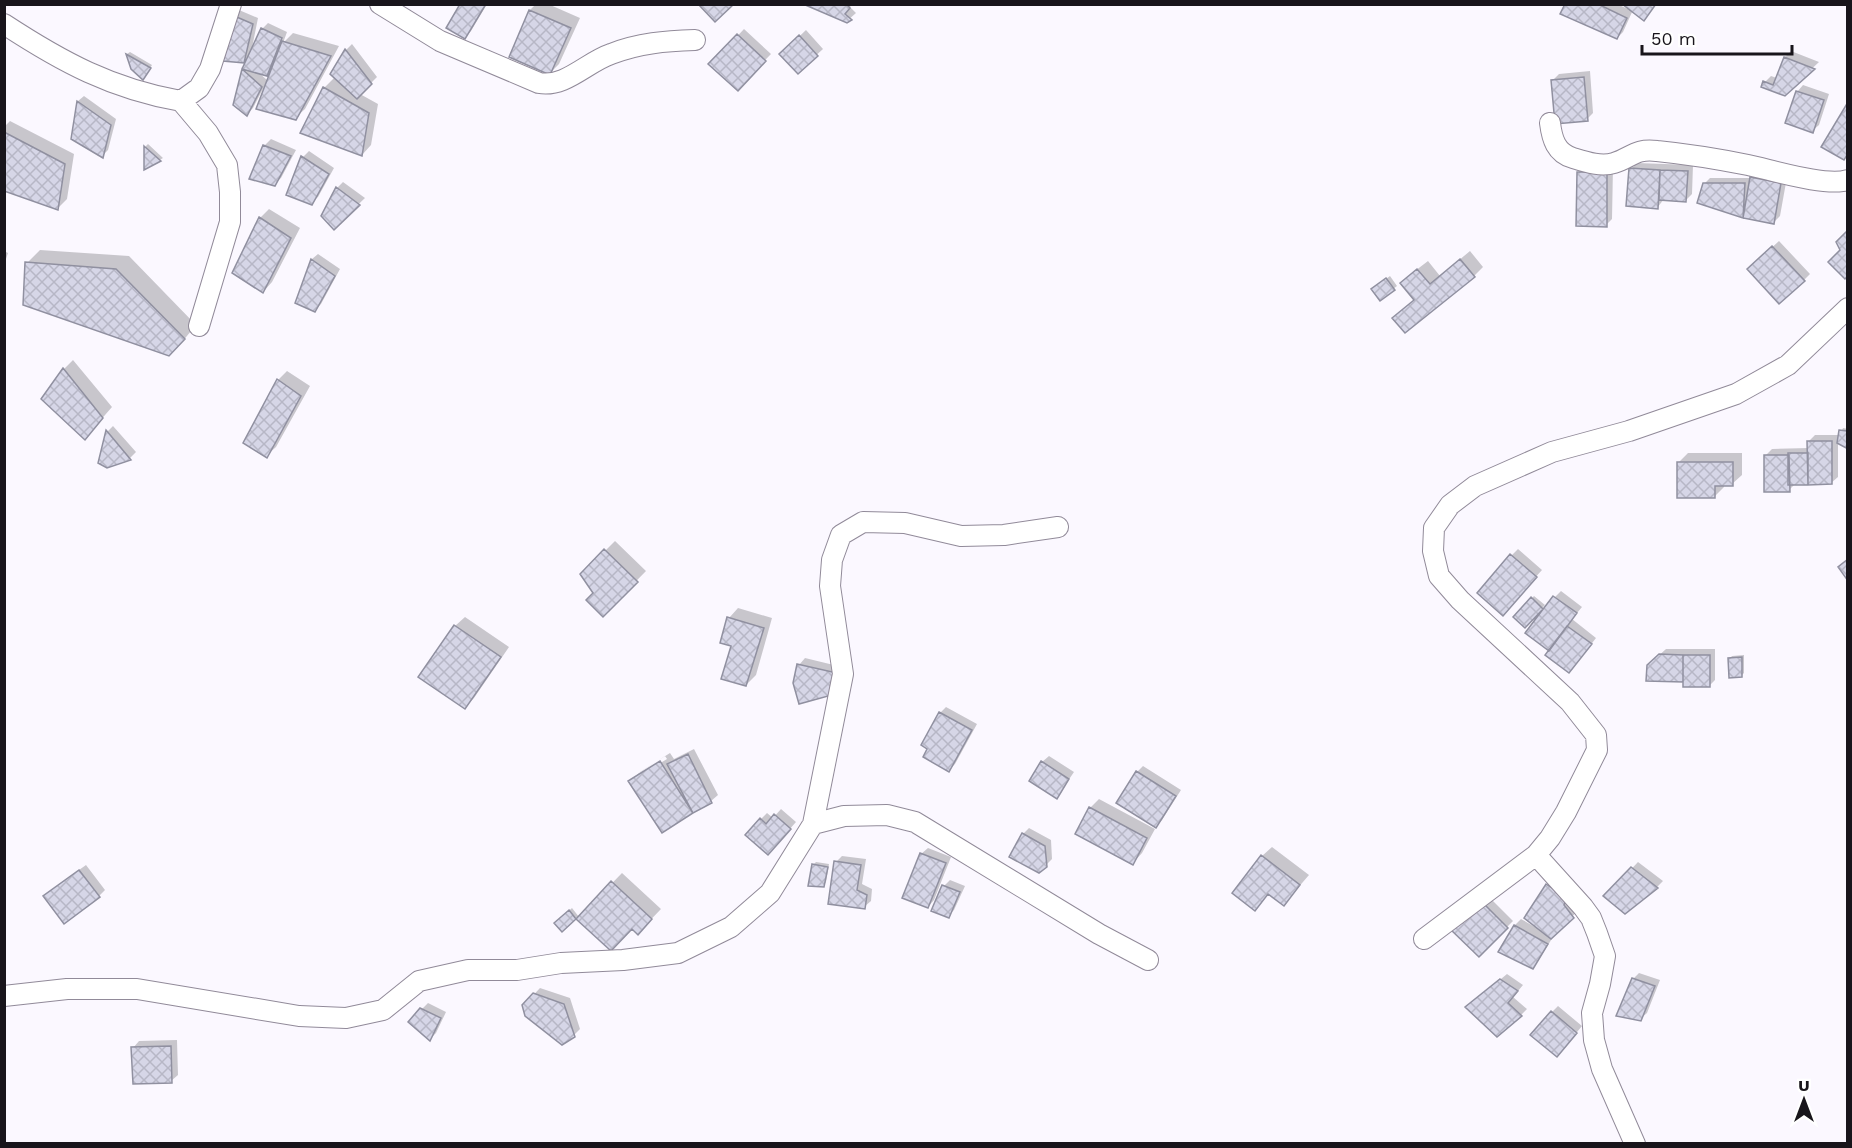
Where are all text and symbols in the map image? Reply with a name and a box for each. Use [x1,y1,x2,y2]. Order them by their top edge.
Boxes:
scale bar [1642,18,1792,56]
text: 50 m [1651,28,1696,49]
north arrow [1774,1070,1834,1130]
text: U [1798,1076,1810,1095]

